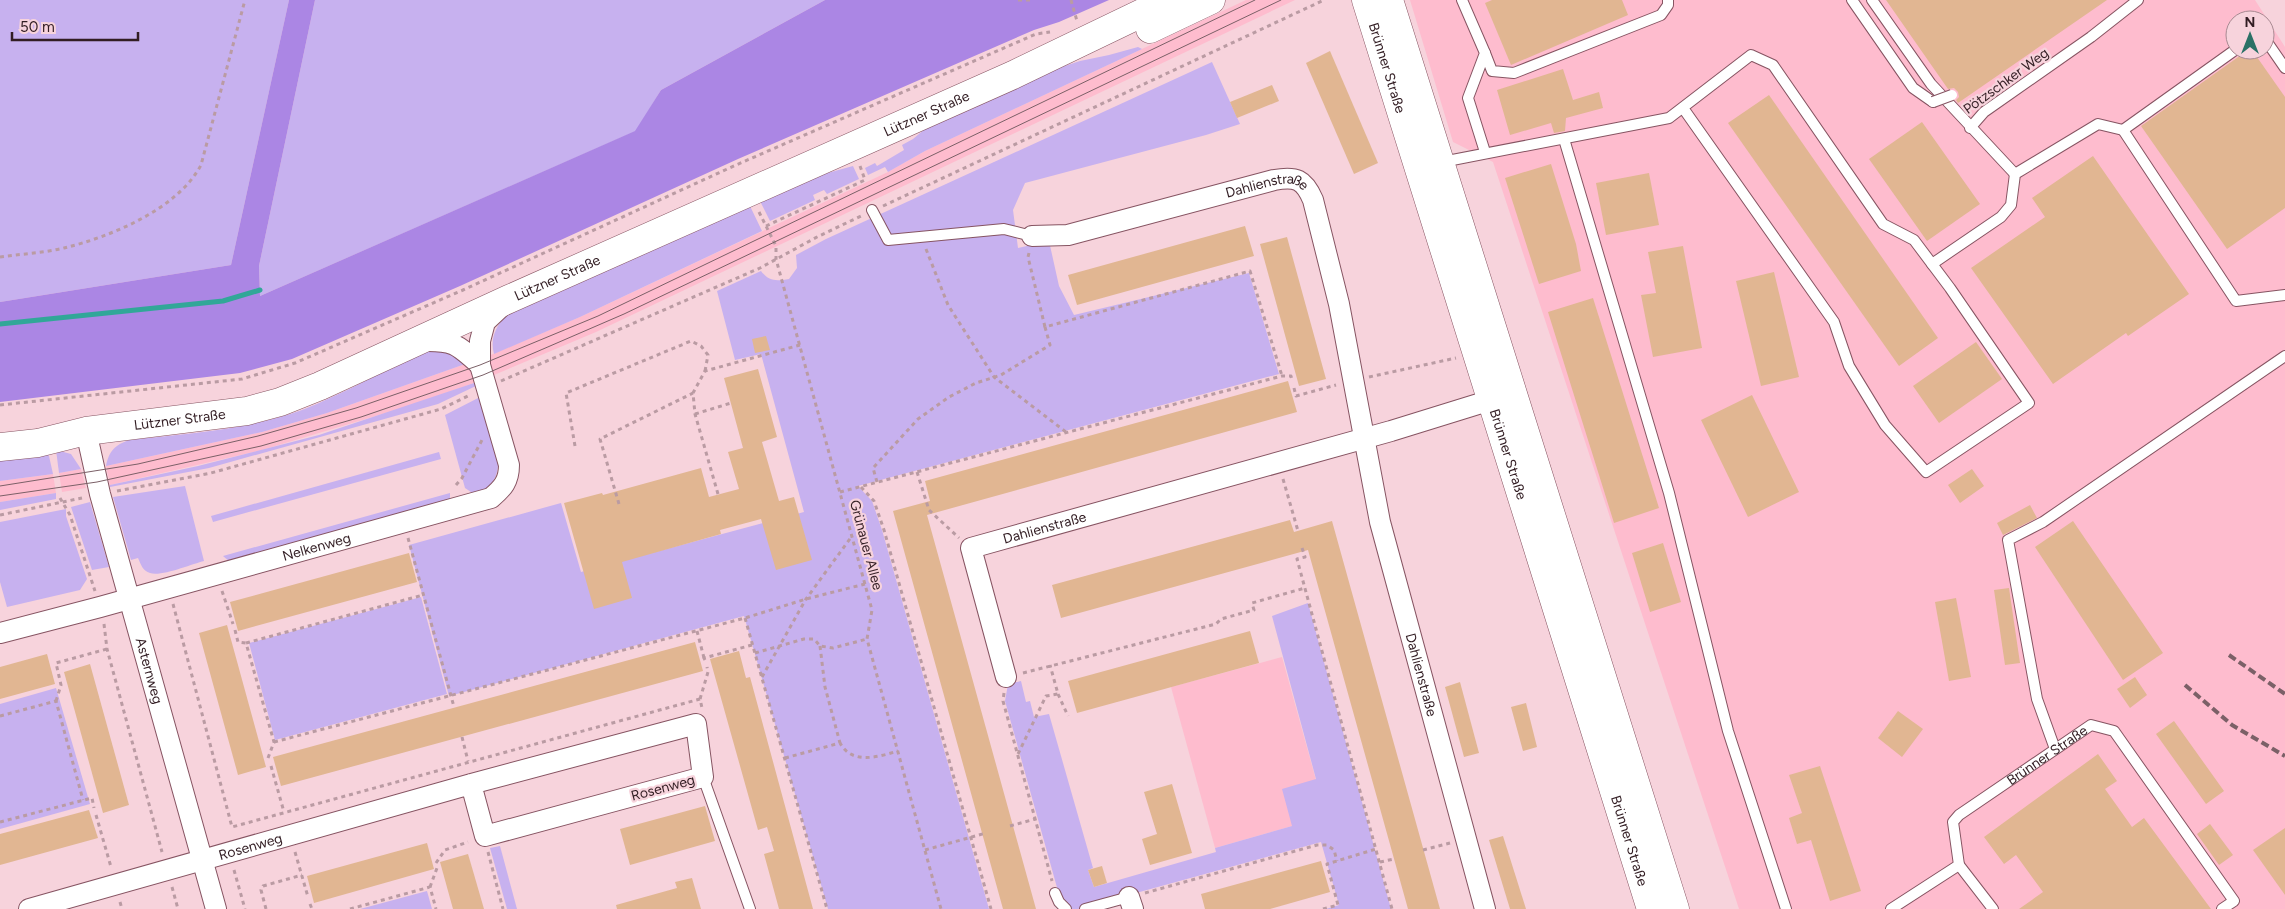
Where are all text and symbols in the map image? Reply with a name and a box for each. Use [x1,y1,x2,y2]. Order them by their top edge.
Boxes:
scale bar [12,10,139,42]
north arrow [2225,10,2275,60]
text: N [2245,14,2255,31]
text: 50 m [20,18,55,36]
street label: Brünner Straße [1365,20,1410,115]
street label: Pötzschker Weg [1960,44,2052,118]
street label: Lützner Straße [881,87,972,140]
street label: Dahlienstraße [1223,170,1313,201]
street label: Lützner Straße [512,251,603,304]
street label: Lützner Straße [133,405,227,433]
street label: Brünner Straße [1486,407,1531,502]
street label: Grünauer Allee [846,498,886,592]
street label: Dahlienstraße [1001,508,1088,547]
street label: Nelkenweg [280,529,353,564]
street label: Dahlienstraße [1402,631,1441,719]
street label: Asternweg [132,636,167,706]
street label: Brünner Straße [2003,721,2091,789]
street label: Rosenweg [629,771,697,805]
street label: Brünner Straße [1607,793,1652,888]
street label: Rosenweg [216,829,284,864]

